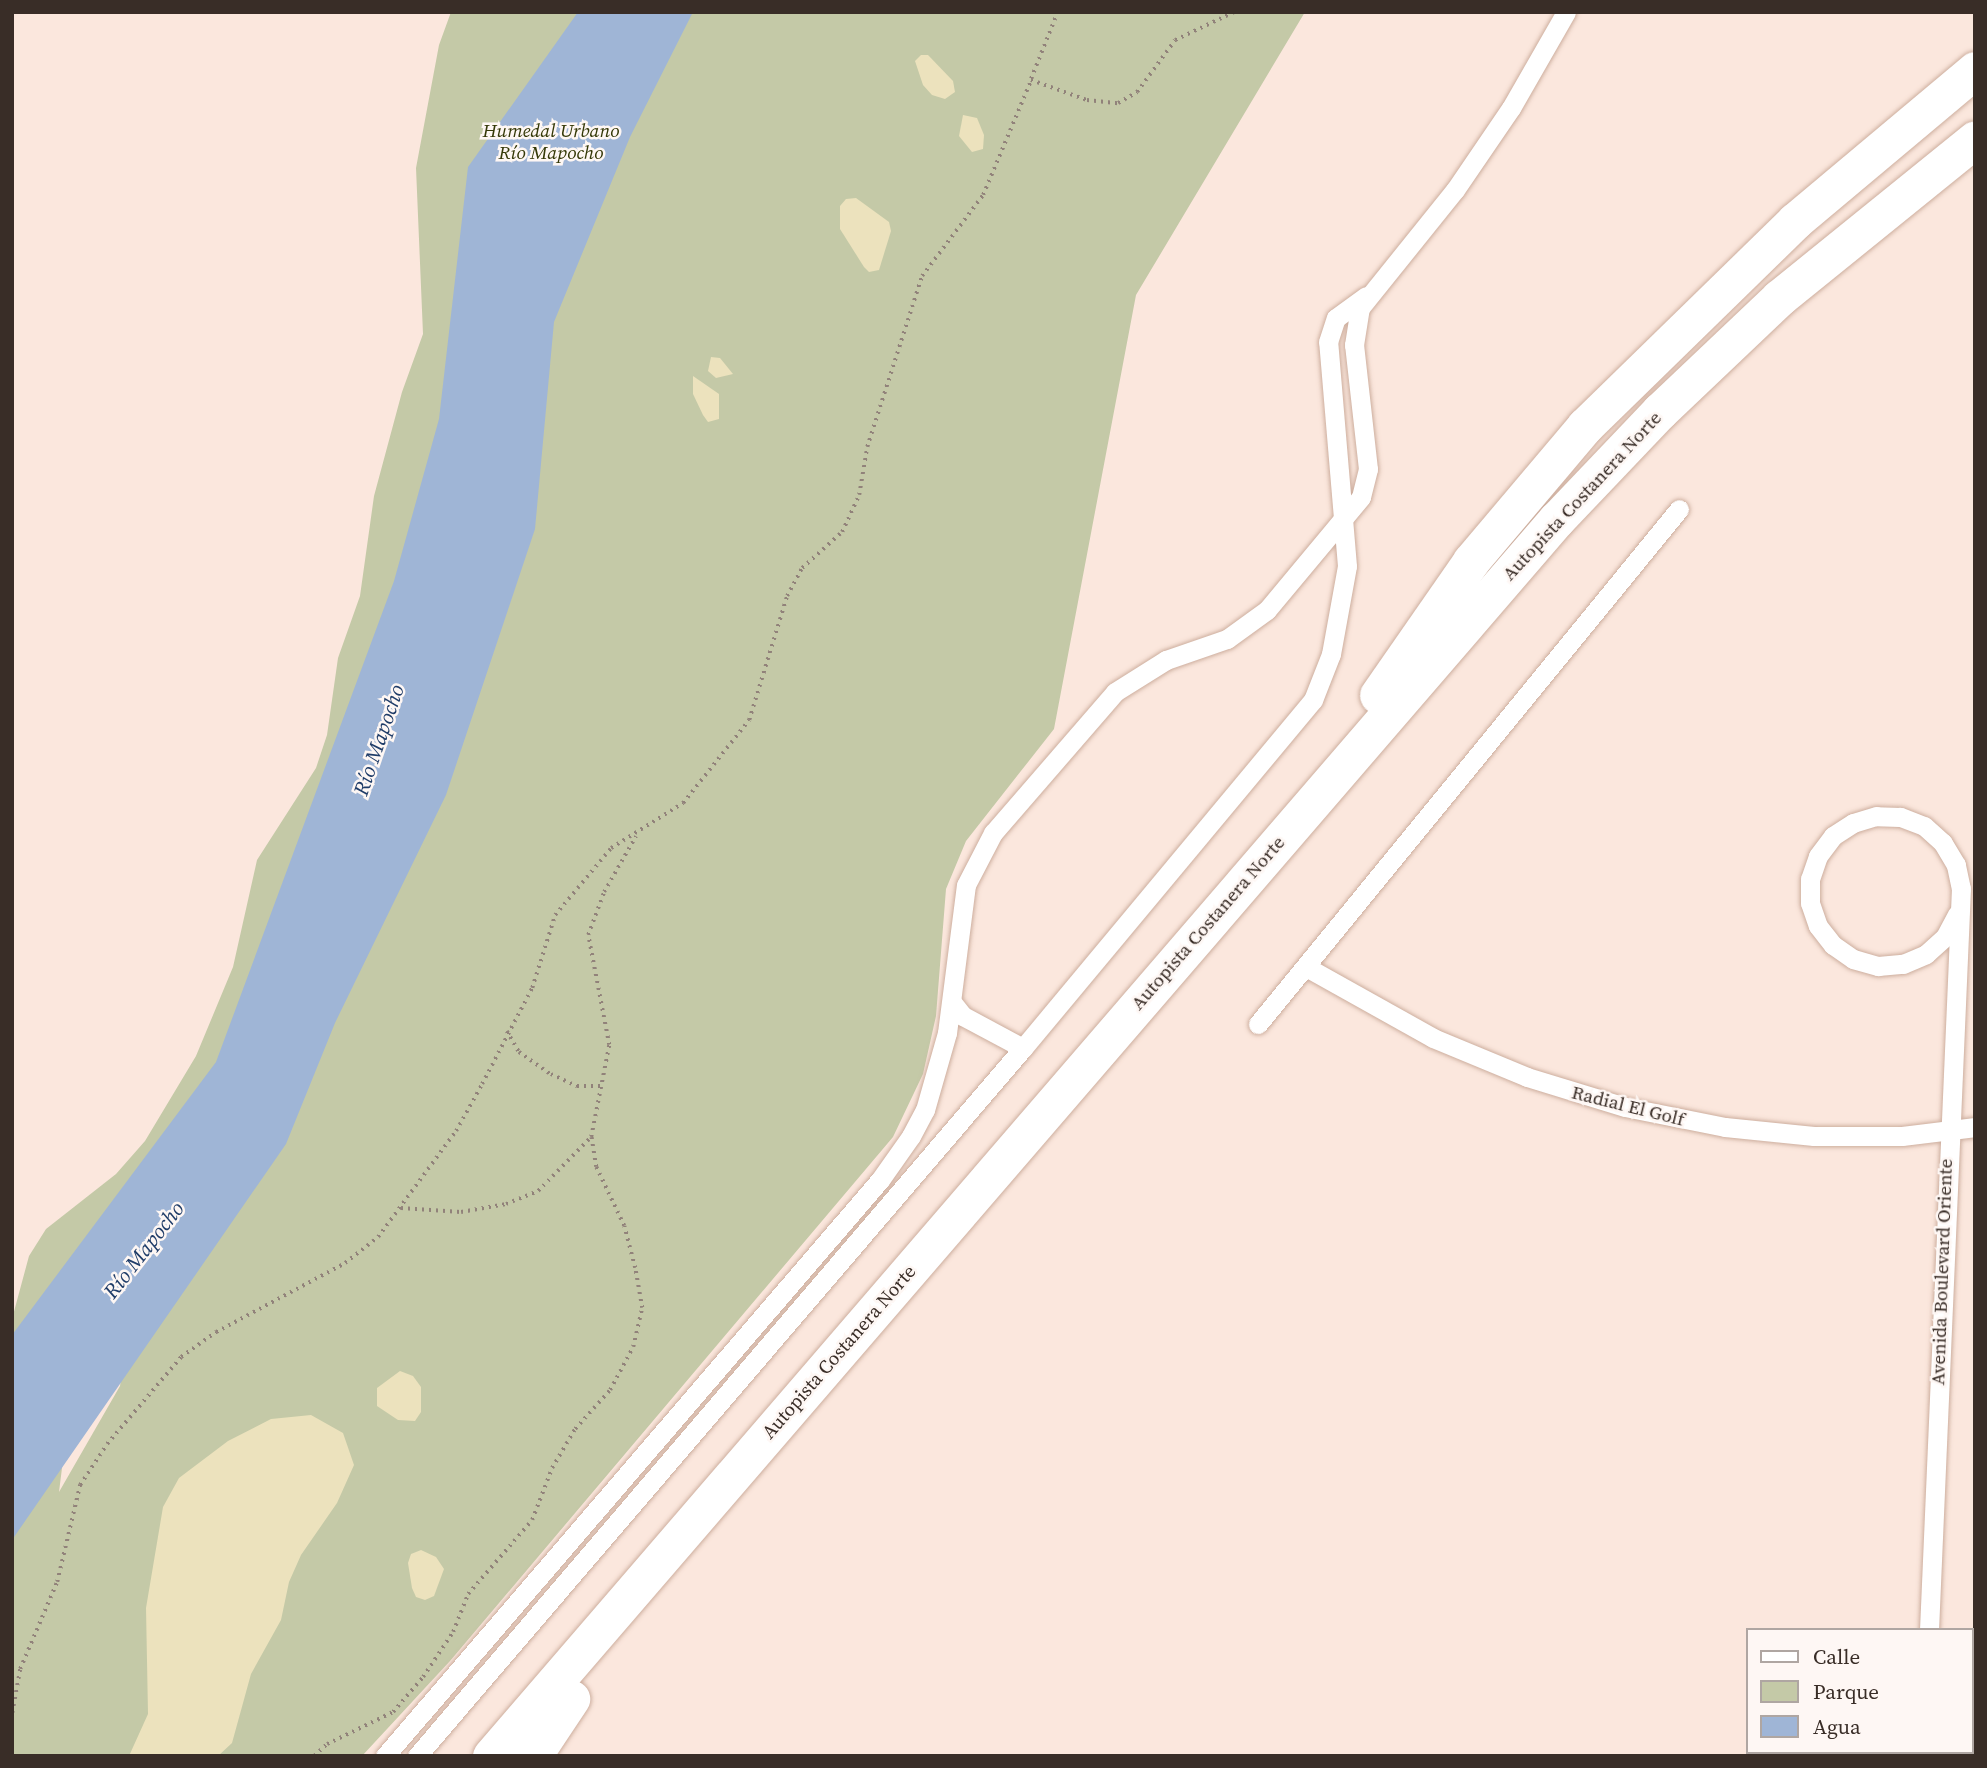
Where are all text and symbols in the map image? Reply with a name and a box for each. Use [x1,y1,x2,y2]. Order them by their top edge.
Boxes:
park label: Humedal Urbano Río Mapocho [483,120,619,164]
street label: Autopista Costanera Norte [1498,407,1666,585]
water label: Río Mapocho [348,681,410,799]
street label: Autopista Costanera Norte [1126,831,1290,1015]
street label: Radial El Golf [1569,1081,1687,1131]
street label: Avenida Boulevard Oriente [1927,1158,1957,1386]
water label: Río Mapocho [98,1197,190,1303]
street label: Autopista Costanera Norte [757,1260,921,1444]
legend [1745,1628,1973,1754]
text: Calle [1813,1642,1860,1671]
text: Parque [1813,1677,1879,1706]
text: Agua [1813,1712,1861,1741]

